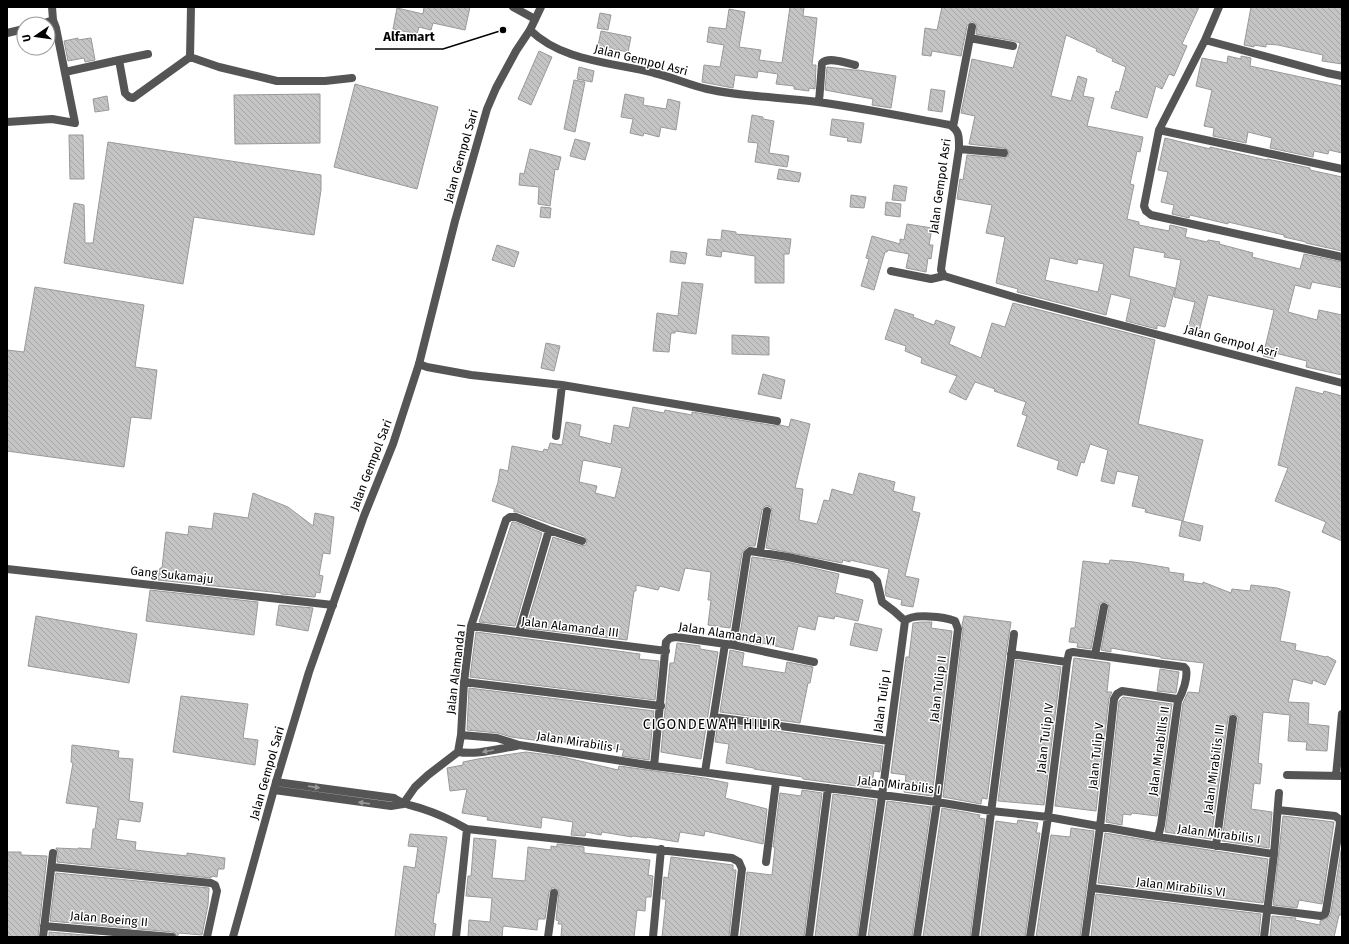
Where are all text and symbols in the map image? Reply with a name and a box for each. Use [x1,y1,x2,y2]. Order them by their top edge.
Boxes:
north arrow [16,16,56,56]
callout: Alfamart [375,24,443,49]
text: Alfamart [382,29,436,44]
text: U [20,33,34,43]
street label: Jalan Gempol Asri [593,42,689,78]
street label: Jalan Gempol Sari [441,108,481,204]
street label: Jalan Gempol Asri [926,137,954,235]
street label: Jalan Gempol Asri [1183,322,1279,360]
street label: Jalan Gempol Sari [347,417,395,513]
street label: Gang Sukamaju [130,564,214,586]
street label: Jalan Alamanda III [520,614,620,640]
street label: Jalan Alamanda VI [677,619,777,649]
street label: Jalan Alamanda I [443,623,469,715]
street label: Jalan Tulip II [927,655,949,723]
street label: Jalan Tulip I [871,668,893,734]
street label: Jalan Tulip IV [1034,702,1056,774]
street label: Jalan Mirabillis II [1146,705,1172,797]
district label: CIGONDEWAH HILIR [643,716,781,733]
street label: Jalan Tulip V [1086,722,1106,790]
street label: Jalan Mirabilis III [1201,723,1227,815]
street label: Jalan Gempol Sari [247,725,287,821]
street label: Jalan Mirabilis I [536,729,620,755]
one-way arrow [482,748,495,754]
street label: Jalan Mirabilis I [857,773,941,797]
one-way arrow [308,784,321,790]
one-way arrow [358,800,370,806]
street label: Jalan Mirabilis I [1177,821,1261,847]
street label: Jalan Mirabilis VI [1135,875,1227,899]
street label: Jalan Boeing II [70,909,148,929]

